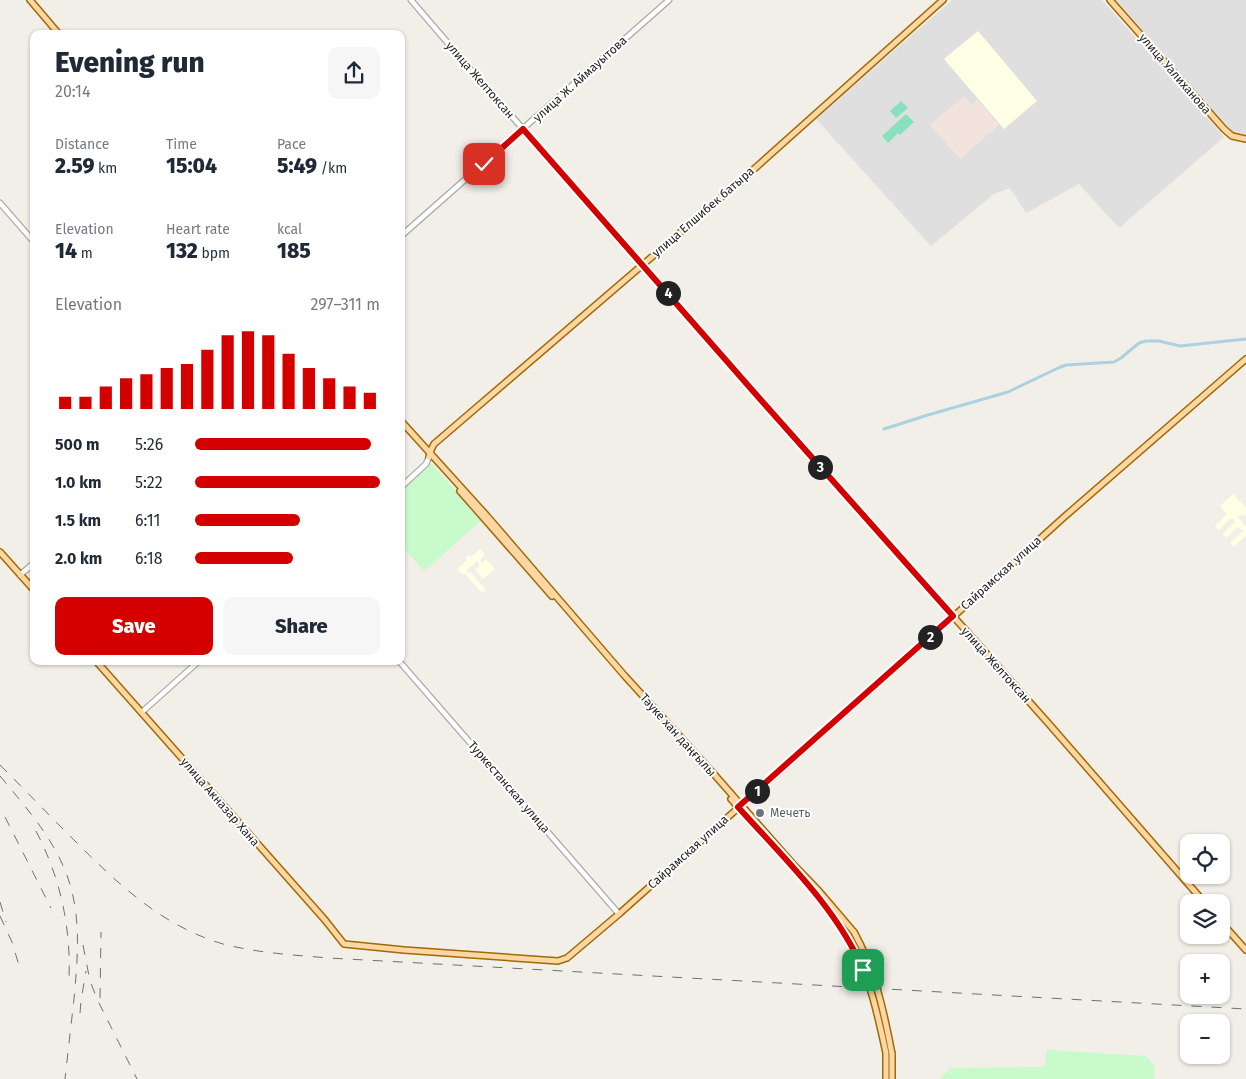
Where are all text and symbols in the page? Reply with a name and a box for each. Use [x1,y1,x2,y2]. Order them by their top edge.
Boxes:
street label: улица Уалиханова [1136,31,1214,117]
street label: улица Ж. Аймауытова [530,33,630,125]
street label: улица Желтоксан [443,39,517,121]
text: Evening run [55,46,205,79]
button: share [328,47,380,99]
text: 20:14 [55,82,91,101]
text: Distance [55,136,109,153]
text: Time [166,136,197,153]
text: Pace [277,136,306,153]
pin [463,143,505,185]
icon: check [470,150,498,178]
text: 2.59 [55,153,94,179]
text: 15:04 [166,153,217,179]
text: 5:49 [277,153,317,179]
text: km [94,160,117,177]
text: /km [317,160,347,177]
street label: улица Елшибек батыра [649,164,757,260]
text: Elevation [55,221,114,238]
text: Heart rate [166,221,230,238]
text: kcal [277,221,302,238]
text: 14 [55,238,77,264]
text: 132 [166,238,198,264]
text: 185 [277,238,311,264]
text: m [77,245,93,262]
text: bpm [198,245,230,262]
pin: 4 [656,280,680,306]
text: 4 [665,285,672,302]
text: Elevation [55,295,122,314]
text: 297–311 m [310,295,380,314]
text: 500 m [55,435,100,454]
text: 5:26 [135,435,163,454]
pin: 3 [808,454,832,480]
text: 3 [817,459,824,476]
text: 1.0 km [55,473,102,492]
text: 5:22 [135,473,163,492]
text: 1.5 km [55,511,101,530]
text: 6:11 [135,511,160,530]
street label: Сайрамская улица [958,533,1044,613]
text: 2.0 km [55,549,102,568]
text: 6:18 [135,549,162,568]
button: Save [55,597,213,655]
button: Share [223,597,380,655]
pin: 2 [918,624,942,650]
street label: улица Желтоксан [958,624,1034,706]
text: 2 [927,629,934,646]
street label: Тәуке хан даңғылы [637,691,719,779]
street label: Туркестанская улица [465,738,553,836]
street label: улица Акназар Хана [178,755,262,849]
pin: 1 [744,778,770,804]
text: 1 [754,783,761,800]
place label: Мечеть [770,806,810,820]
marker: Мечеть [754,807,766,819]
street label: Сайрамская улица [645,812,731,892]
map controls [1180,834,1230,1064]
button: locate [1180,834,1230,884]
button: layers [1180,894,1230,944]
pin [842,949,884,991]
button: + [1180,954,1230,1004]
icon: arrive [849,956,877,984]
button: − [1180,1014,1230,1064]

